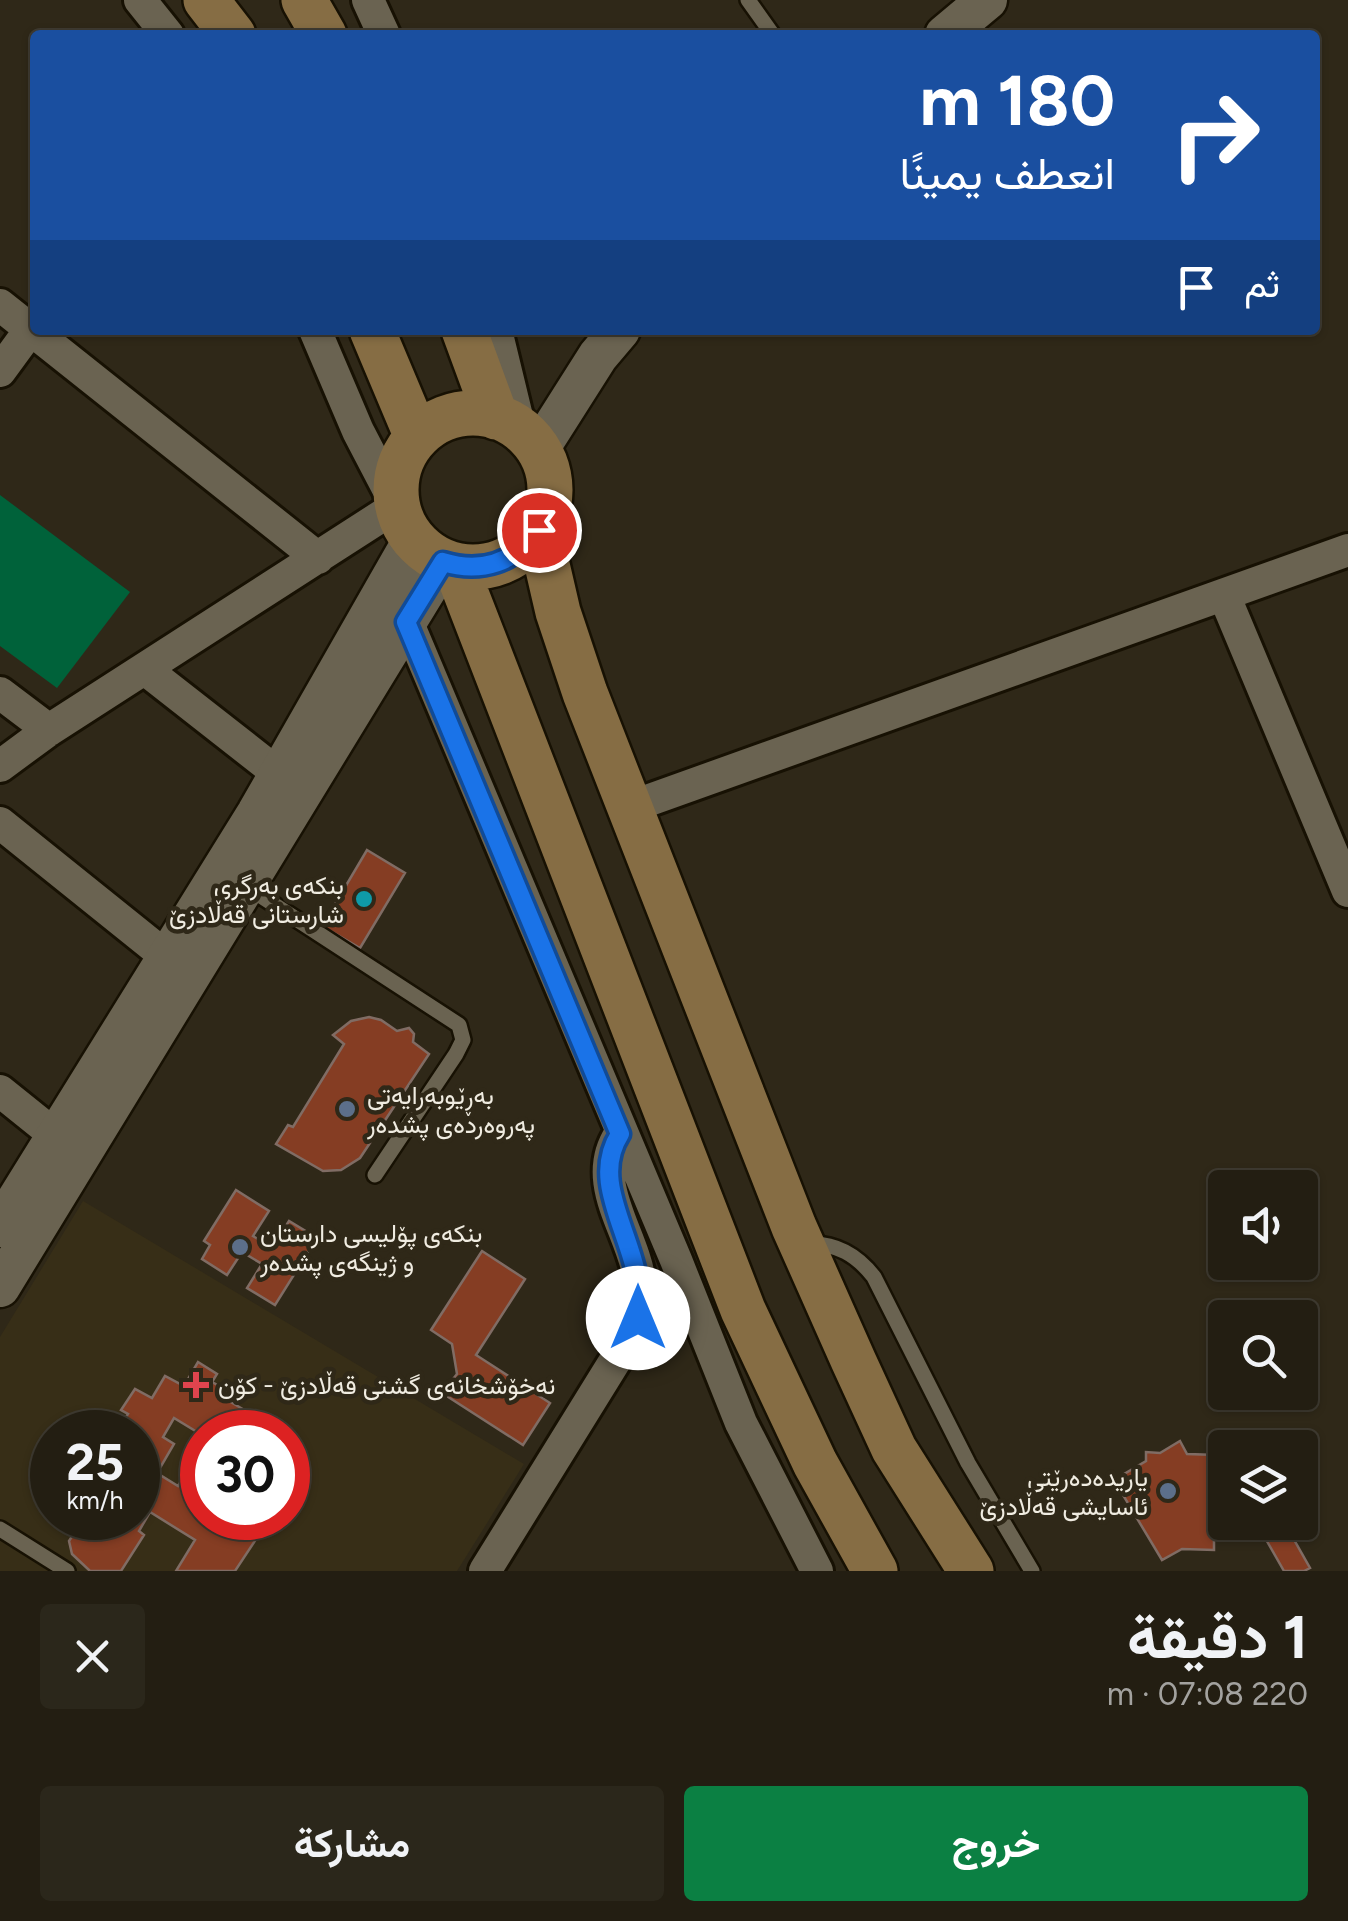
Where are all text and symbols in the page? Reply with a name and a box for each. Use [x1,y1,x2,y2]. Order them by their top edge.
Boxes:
text: 180 m [920,58,1115,143]
icon: right [1150,70,1280,200]
text: انعطف يمينًا [900,146,1115,200]
icon: arrive [1169,260,1224,315]
text: ثم [1244,261,1280,307]
pin [497,488,582,573]
icon: arrive [512,503,567,558]
place label: بنکەی بەرگری شارستانی قەڵادزێ [169,870,344,930]
marker: بنکەی بەرگری شارستانی قەڵادزێ [353,888,375,910]
place label: بەڕێوبەرایەتی پەروەردەی پشدەر [366,1080,535,1141]
marker: بەڕێوبەرایەتی پەروەردەی پشدەر [336,1098,358,1120]
map controls [1208,1170,1318,1540]
button: sound [1208,1170,1318,1280]
place label: بنکەی پۆلیسی دارستان و ژینگەی پشدەر [259,1218,482,1279]
marker: بنکەی پۆلیسی دارستان و ژینگەی پشدەر [229,1236,251,1258]
position arrow [586,1266,690,1370]
button: search [1208,1300,1318,1410]
place label: نەخۆشخانەی گشتی قەڵادزێ - کۆن [218,1370,555,1401]
marker: نەخۆشخانەی گشتی قەڵادزێ - کۆن [183,1372,209,1398]
speed limit sign: 30 [180,1410,310,1540]
button: layers [1208,1430,1318,1540]
text: 25 [66,1432,124,1493]
place label: یاریدەدەرێتی ئاسایشی قەڵادزێ [979,1462,1148,1522]
marker: یاریدەدەرێتی ئاسایشی قەڵادزێ [1157,1480,1179,1502]
text: km/h [66,1485,124,1515]
text: 1 دقيقة [1127,1601,1308,1673]
button: close [40,1604,145,1709]
text: 220 m · 07:08 [1107,1675,1308,1713]
button: مشاركة [40,1786,664,1901]
button: خروج [684,1786,1308,1901]

